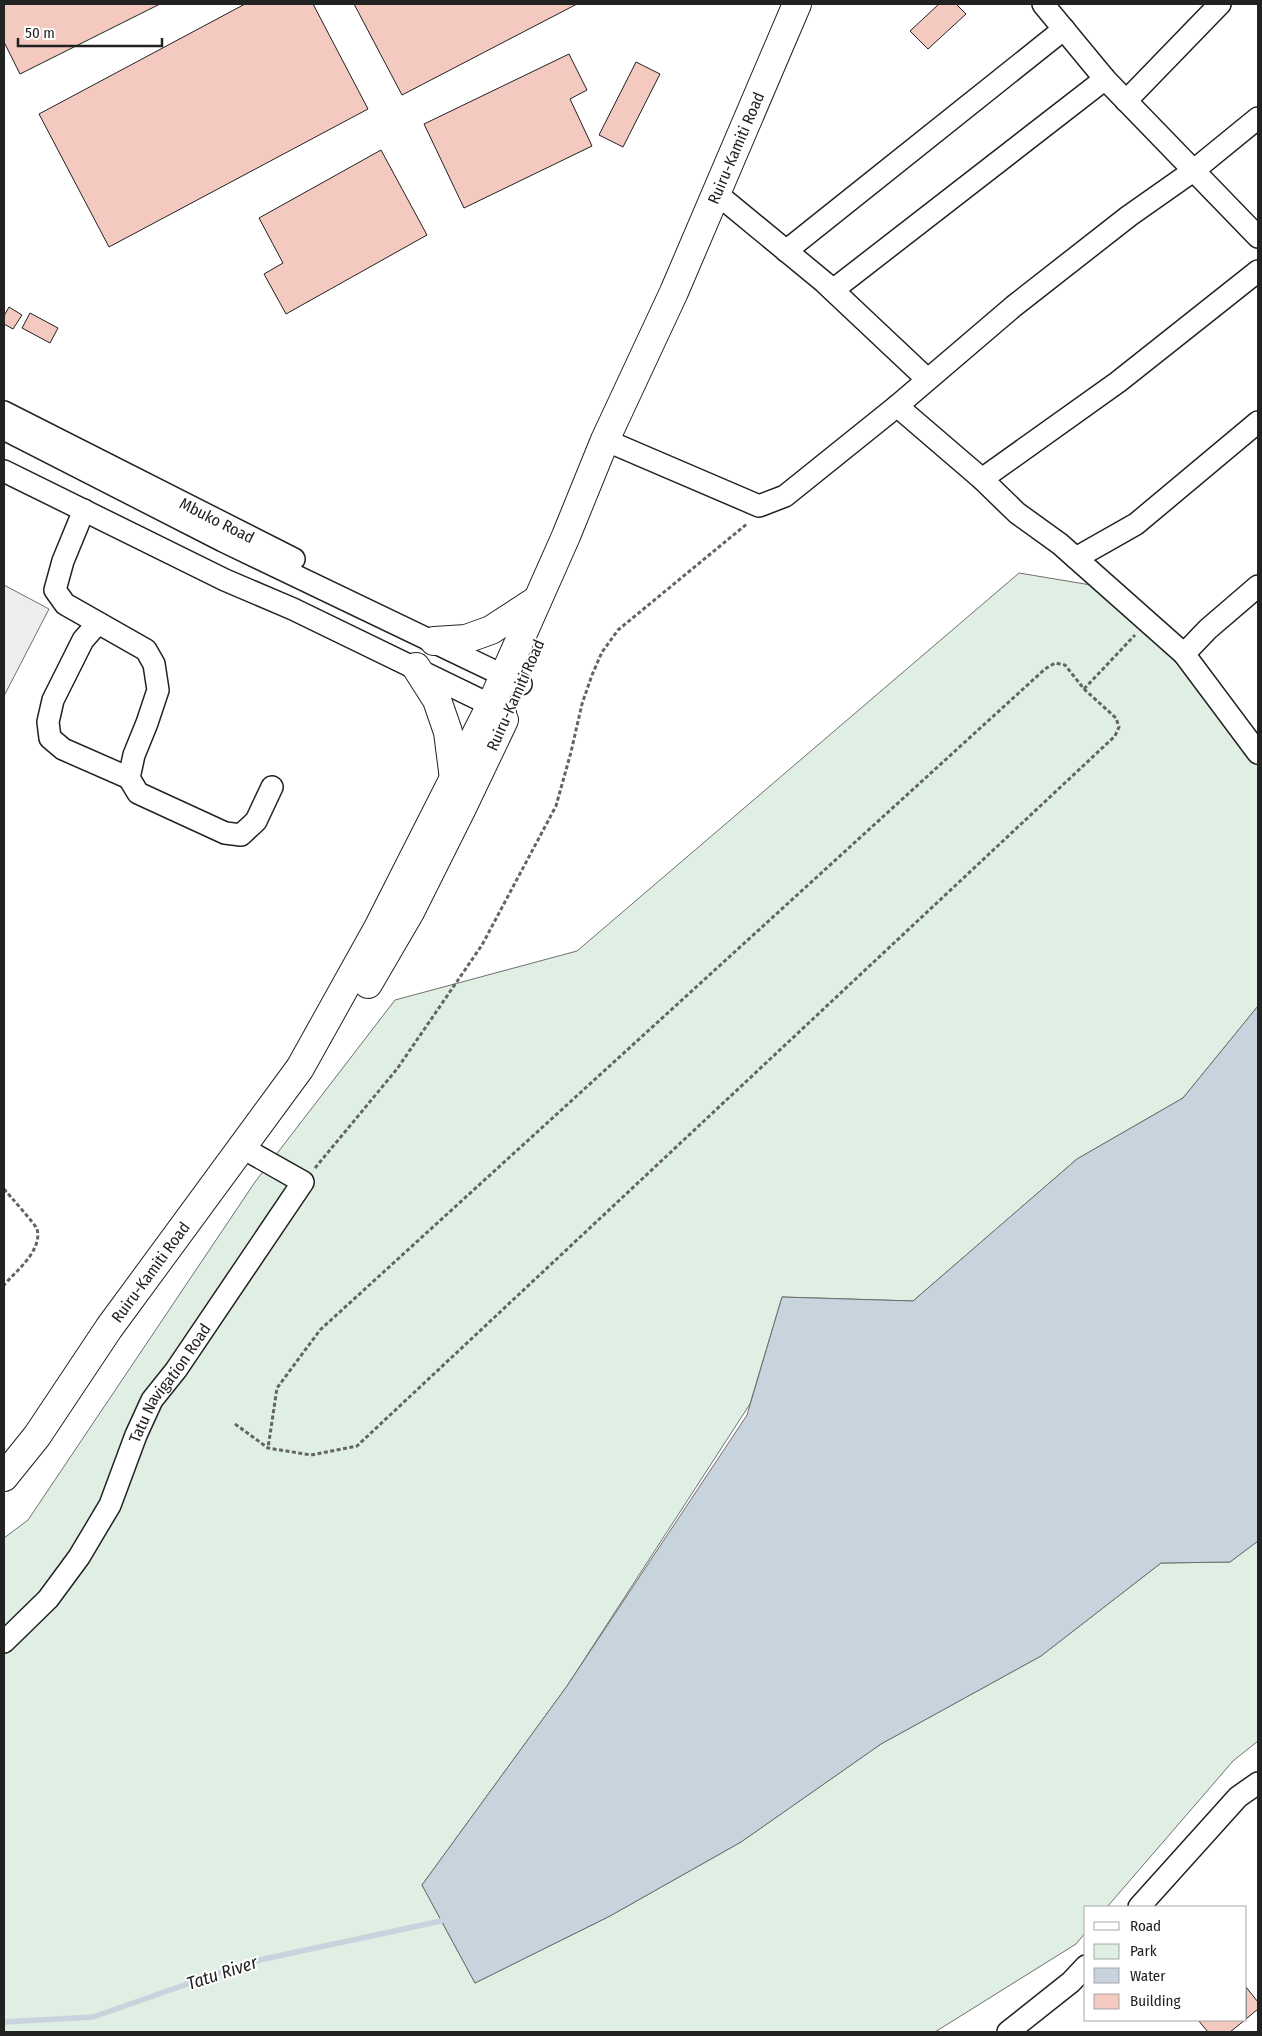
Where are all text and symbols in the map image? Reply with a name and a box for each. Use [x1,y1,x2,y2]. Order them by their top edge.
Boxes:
scale bar [18,15,161,47]
text: 50 m [25,24,55,42]
street label: Ruiru-Kamiti Road [704,89,768,207]
street label: Mbuko Road [177,494,257,547]
street label: Ruiru-Kamiti Road [482,637,548,754]
street label: Ruiru-Kamiti Road [107,1218,194,1326]
street label: Tatu Navigation Road [125,1320,215,1445]
legend [1084,1906,1247,2021]
text: Road [1130,1917,1161,1935]
text: Park [1130,1942,1157,1960]
water label: Tatu River [184,1951,261,1995]
text: Water [1130,1967,1166,1985]
text: Building [1130,1992,1181,2010]

